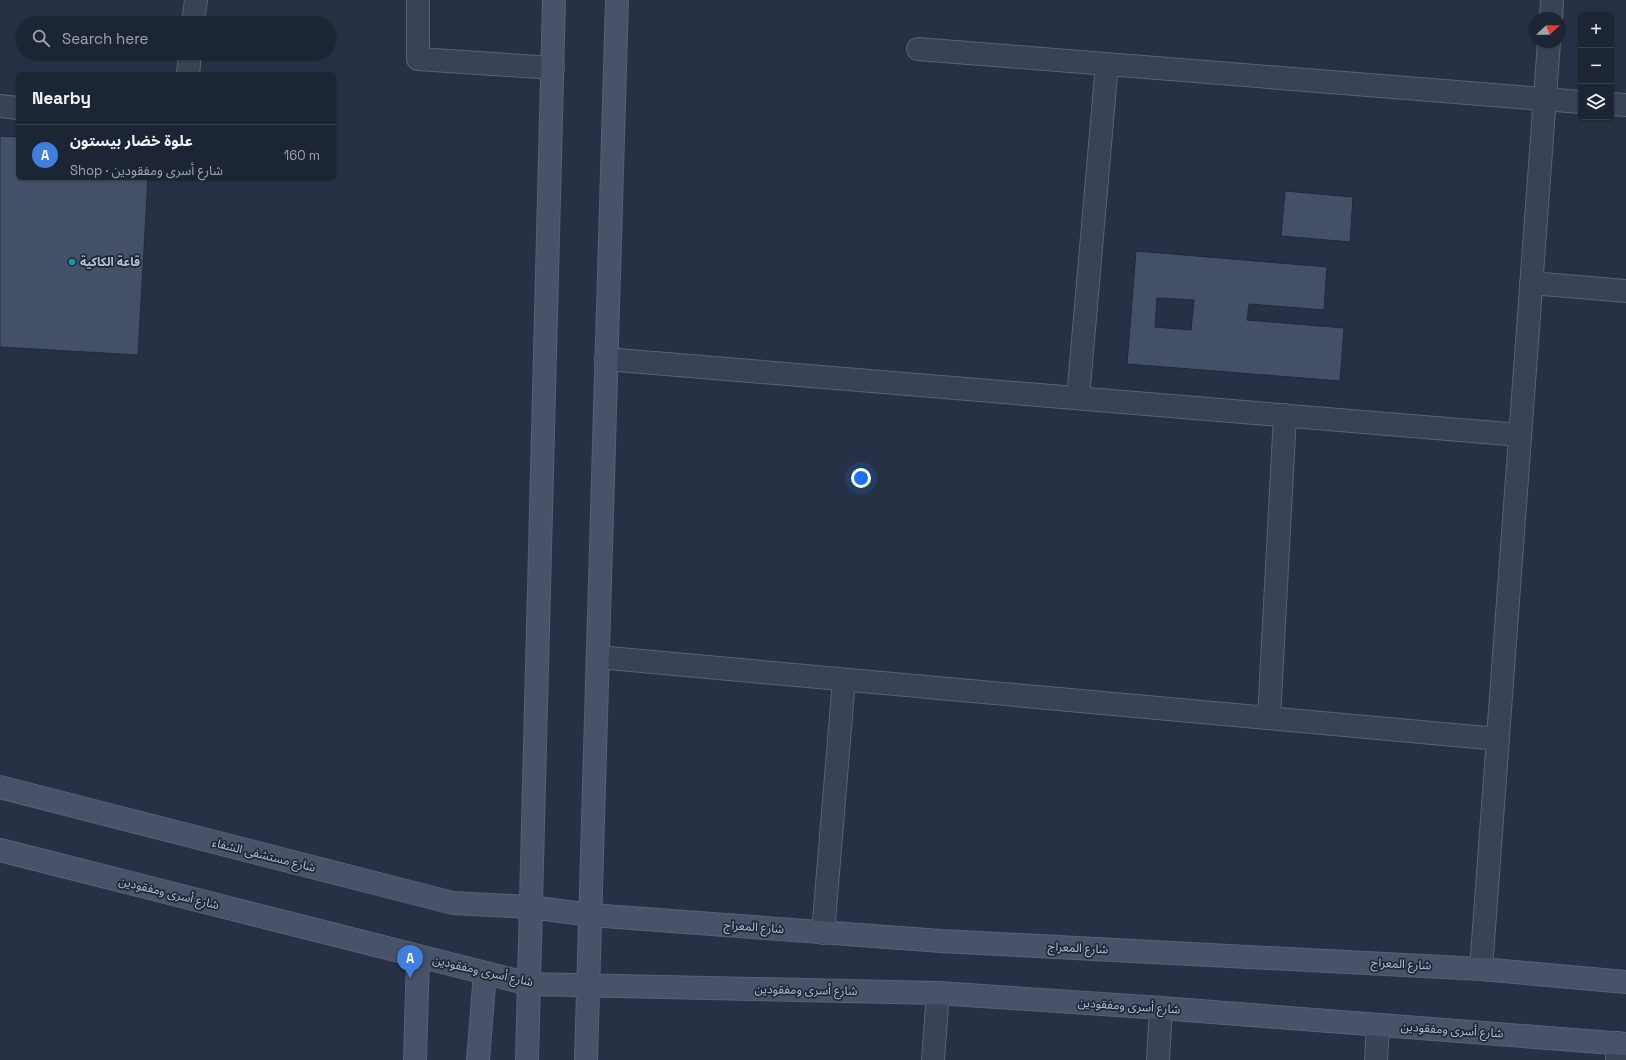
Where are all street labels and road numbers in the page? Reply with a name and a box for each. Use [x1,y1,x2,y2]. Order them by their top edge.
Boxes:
street label: شارع مستشفى الشفاء [210,834,317,877]
street label: شارع أسرى ومفقودين [117,873,221,914]
street label: شارع المعراج [723,917,785,938]
street label: شارع المعراج [1047,938,1109,959]
street label: شارع أسرى ومفقودين [431,952,535,991]
street label: شارع المعراج [1370,954,1432,975]
street label: شارع أسرى ومفقودين [754,981,858,1000]
street label: شارع أسرى ومفقودين [1077,994,1181,1019]
street label: شارع أسرى ومفقودين [1400,1018,1504,1043]

